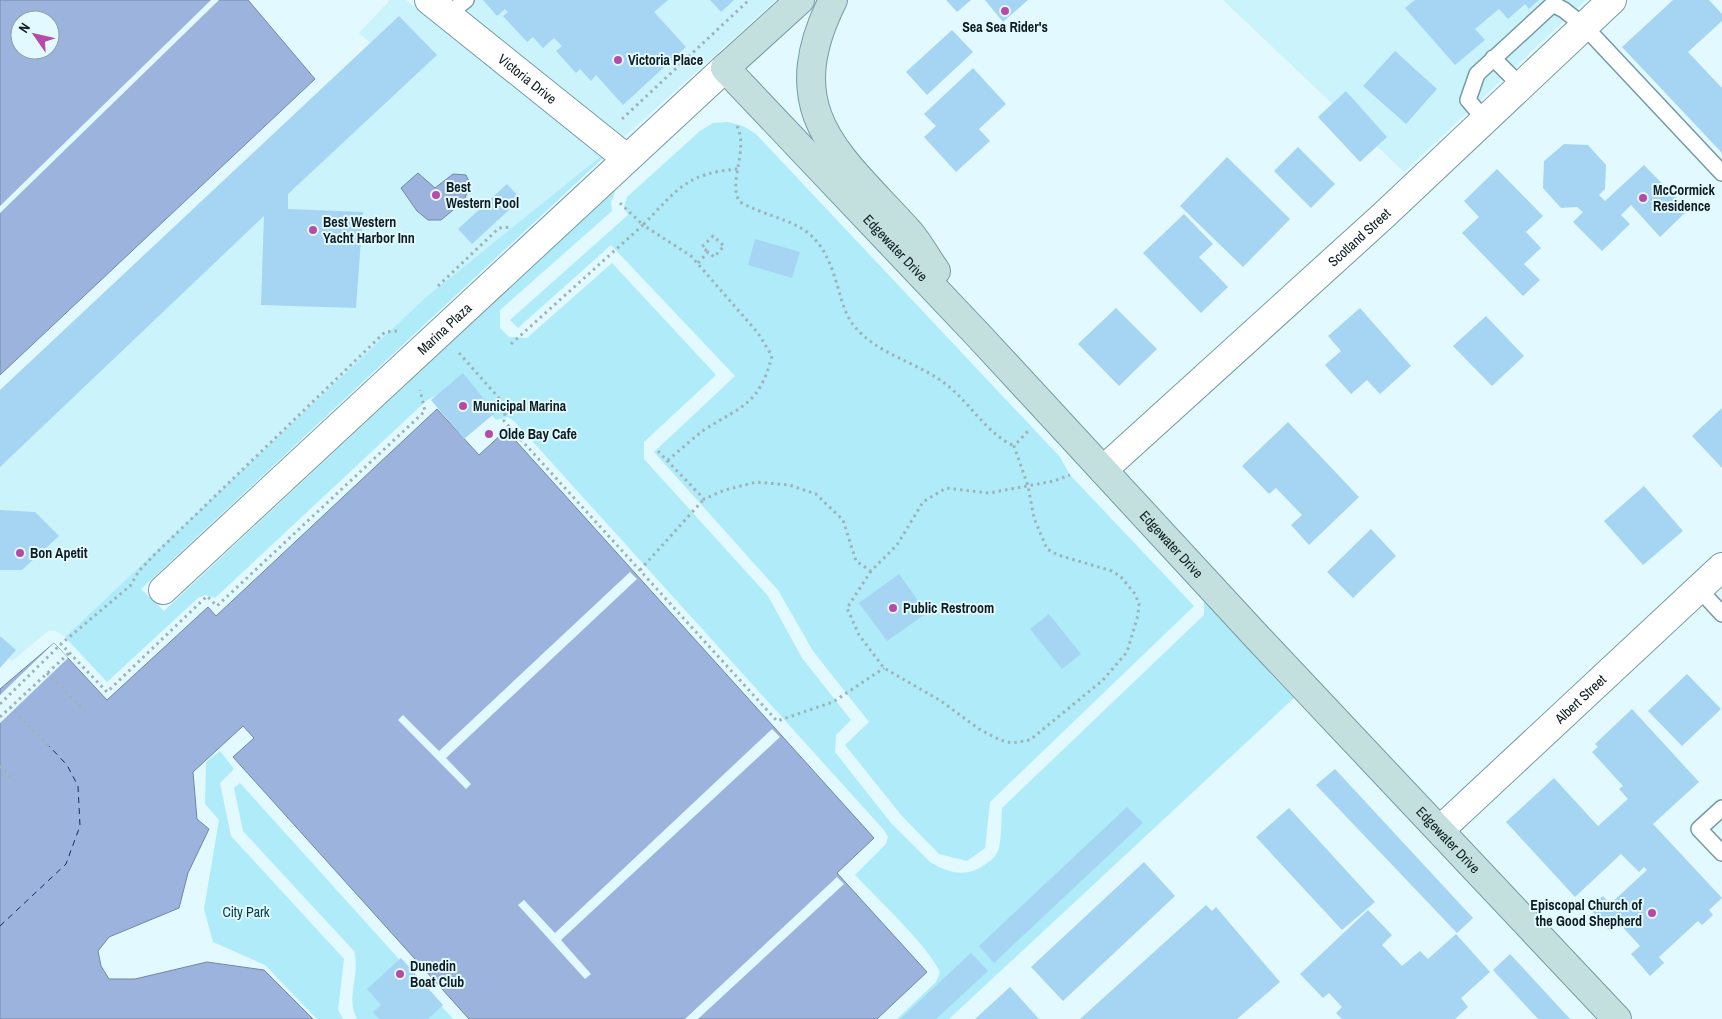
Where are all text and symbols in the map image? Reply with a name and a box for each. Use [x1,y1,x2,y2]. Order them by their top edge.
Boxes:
marker: Sea Sea Rider's [999,5,1011,17]
north arrow [10,10,60,60]
place label: Sea Sea Rider's [962,18,1048,36]
text: N [14,19,34,36]
street label: Victoria Drive [494,50,560,108]
place label: Victoria Place [628,51,703,69]
marker: Victoria Place [612,54,624,66]
place label: Best Western Pool [446,178,519,212]
place label: McCormick Residence [1653,181,1715,215]
marker: Best Western Pool [430,189,442,201]
marker: McCormick Residence [1637,192,1649,204]
street label: Scotland Street [1324,204,1394,271]
street label: Edgewater Drive [859,211,931,285]
place label: Best Western Yacht Harbor Inn [323,213,415,247]
marker: Best Western Yacht Harbor Inn [307,224,319,236]
street label: Marina Plaza [413,299,476,358]
place label: Municipal Marina [473,397,567,415]
marker: Municipal Marina [457,400,469,412]
place label: Olde Bay Cafe [499,425,577,443]
marker: Olde Bay Cafe [483,428,495,440]
street label: Edgewater Drive [1136,507,1207,582]
place label: Bon Apetit [30,544,88,562]
marker: Bon Apetit [14,547,26,559]
place label: Public Restroom [903,599,994,617]
marker: Public Restroom [887,602,899,614]
street label: Albert Street [1550,671,1610,728]
street label: Edgewater Drive [1412,803,1484,877]
place label: Episcopal Church of the Good Shepherd [1530,896,1642,930]
park label: City Park [222,903,270,921]
marker: Episcopal Church of the Good Shepherd [1646,907,1658,919]
place label: Dunedin Boat Club [410,957,464,991]
marker: Dunedin Boat Club [394,968,406,980]

